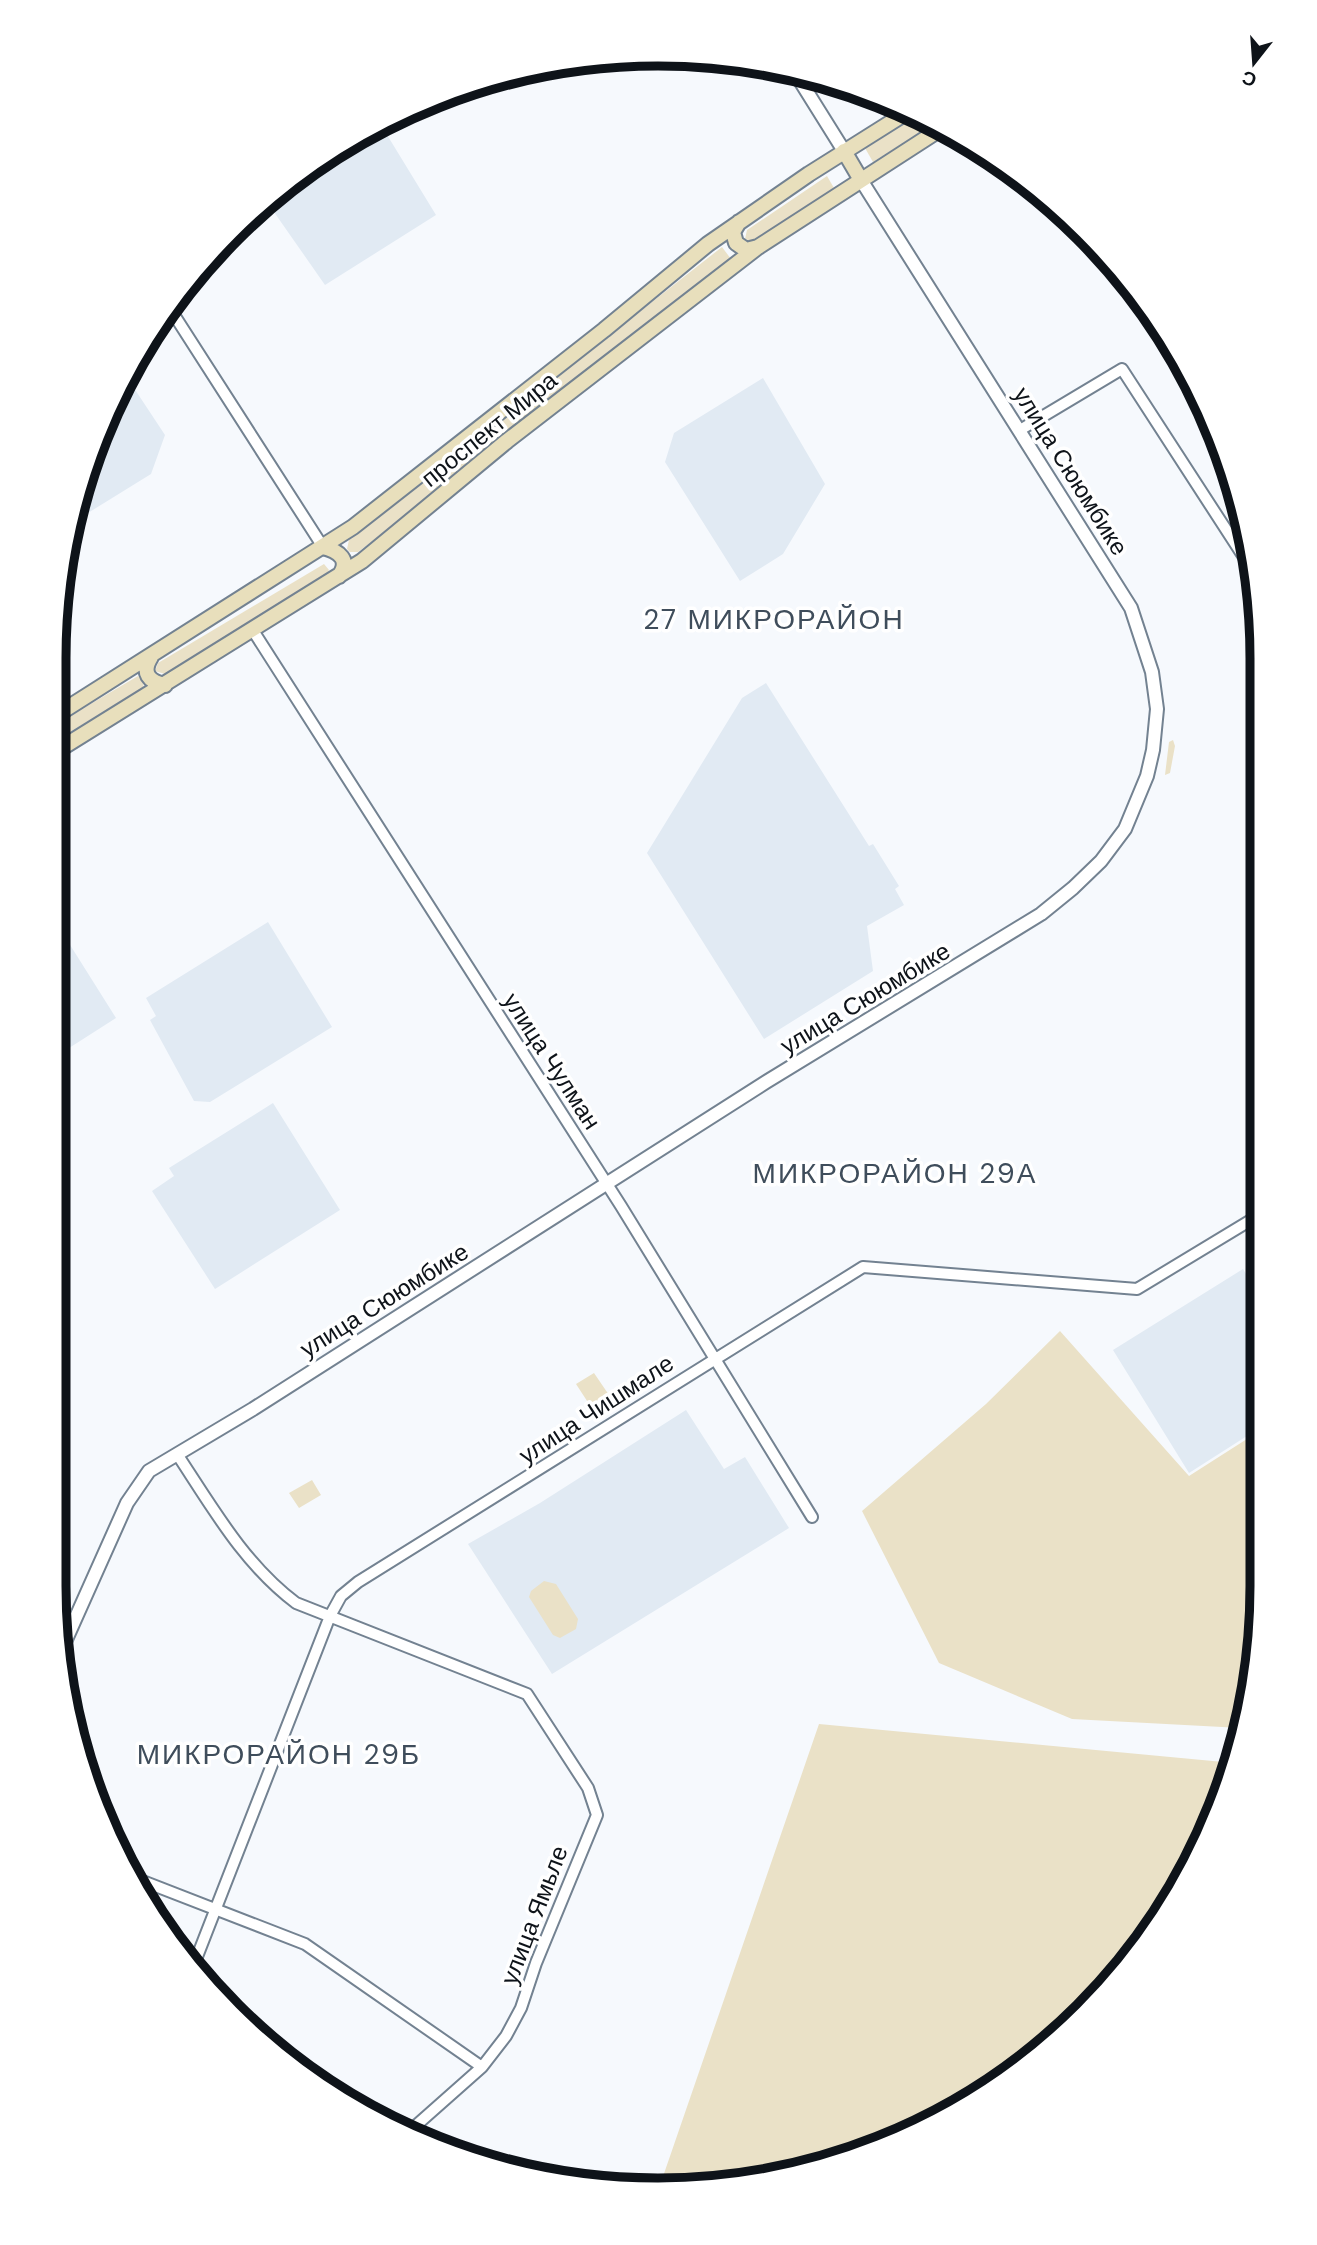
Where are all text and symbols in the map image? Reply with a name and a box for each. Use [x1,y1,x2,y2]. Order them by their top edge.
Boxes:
north arrow [1219,28,1289,98]
text: С [1239,65,1259,93]
street label: проспект Мира [415,364,564,493]
street label: улица Сююмбике [1007,381,1135,561]
district label: 27 МИКРОРАЙОН [643,601,905,638]
street label: улица Сююмбике [774,935,956,1061]
street label: улица Чулман [496,987,608,1135]
district label: МИКРОРАЙОН 29А [753,1155,1037,1192]
street label: улица Сююмбике [294,1236,474,1364]
street label: улица Чишмале [513,1347,679,1471]
district label: МИКРОРАЙОН 29Б [137,1736,421,1773]
street label: улица Ямьле [493,1841,575,1989]

